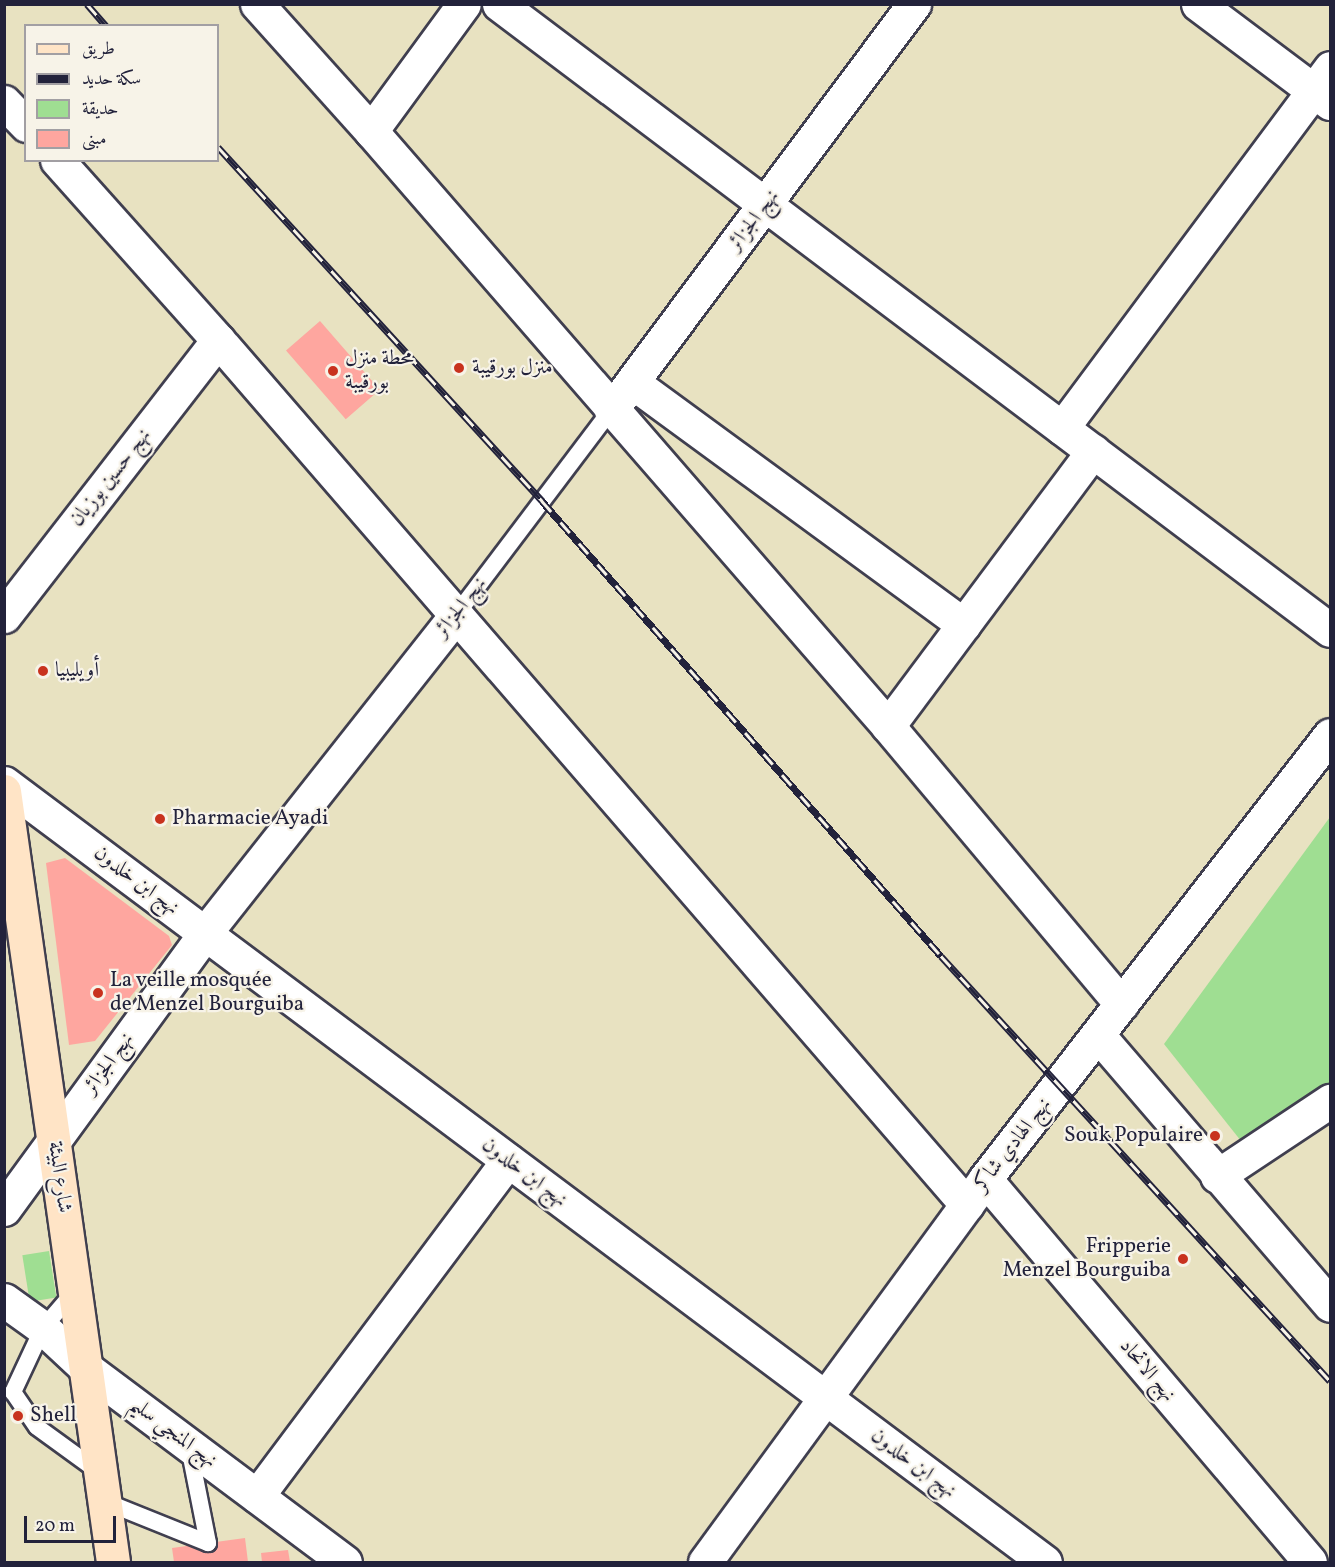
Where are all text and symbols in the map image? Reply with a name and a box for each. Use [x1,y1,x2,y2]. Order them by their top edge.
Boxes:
legend [24,24,219,162]
text: طريق [82,37,115,62]
text: سكة حديد [82,67,141,92]
text: حديقة [82,97,118,122]
text: مبنى [82,127,107,152]
street label: نهج الجزائر [723,185,785,257]
place label: محطة منزل بورقيبة [345,346,414,396]
place label: منزل بورقيبة [472,355,553,381]
marker: منزل بورقيبة [450,359,468,377]
marker: محطة منزل بورقيبة [326,364,340,378]
street label: نهج حسين بوزيان [65,424,157,532]
street label: نهج الجزائر [429,572,493,644]
place label: أويليبيا [55,658,99,684]
marker: أويليبيا [36,664,50,678]
place label: Pharmacie Ayadi [172,806,328,832]
marker: Pharmacie Ayadi [153,812,167,826]
street label: نهج ابن خلدون [88,841,184,921]
place label: La veille mosquée de Menzel Bourguiba [110,968,304,1018]
marker: La veille mosquée de Menzel Bourguiba [91,986,105,1000]
street label: نهج الجزائر [78,1028,140,1100]
street label: نهج الهادي شاكر [969,1093,1057,1197]
place label: Souk Populaire [1064,1123,1203,1149]
marker: Souk Populaire [1208,1129,1222,1143]
street label: نهج ابن خلدون [476,1133,572,1213]
street label: شارع البيئة [41,1139,77,1215]
place label: Fripperie Menzel Bourguiba [1003,1234,1171,1284]
marker: Fripperie Menzel Bourguiba [1176,1252,1190,1266]
street label: نهج الاتحاد [1113,1334,1181,1408]
street label: نهج المنجي سليم [124,1392,222,1474]
place label: Shell [30,1403,77,1429]
marker: Shell [11,1409,25,1423]
street label: نهج ابن خلدون [865,1424,961,1504]
scale bar [27,1504,118,1542]
text: 20 m [35,1514,75,1539]

